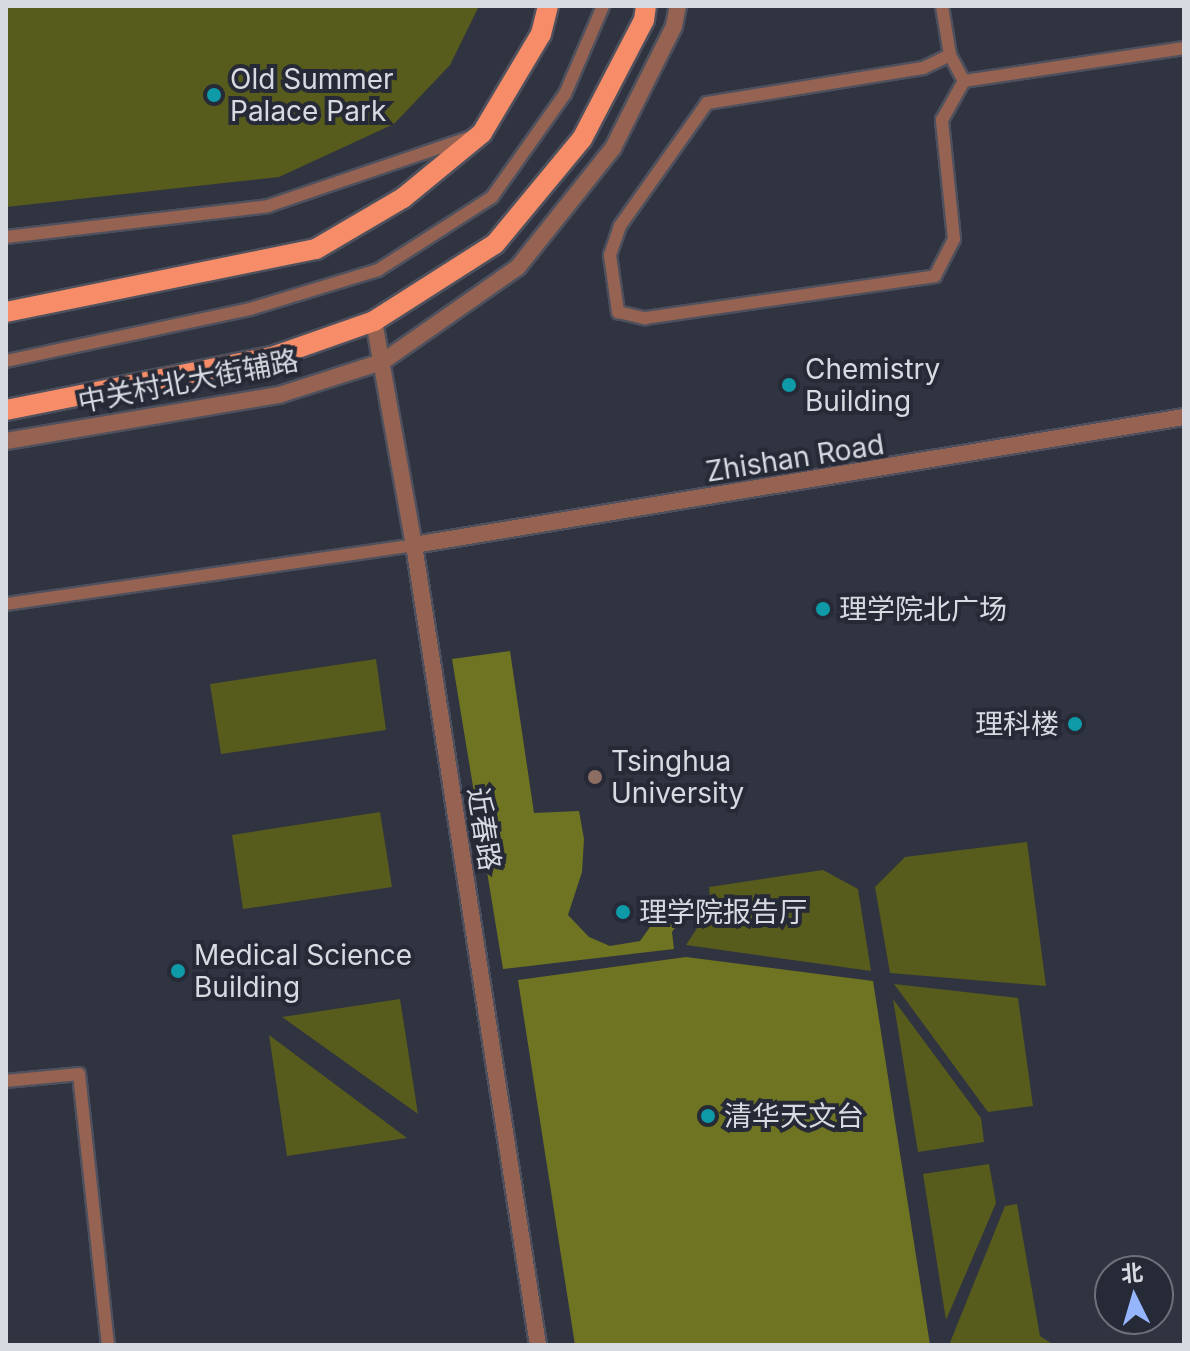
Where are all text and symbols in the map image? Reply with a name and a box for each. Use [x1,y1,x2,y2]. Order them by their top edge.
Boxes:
place label: Old Summer Palace Park [230,62,394,128]
marker: Old Summer Palace Park [205,86,223,104]
street label: 中关村北大街辅路 [75,343,301,419]
place label: Chemistry Building [805,352,940,418]
marker: Chemistry Building [780,376,798,394]
street label: Zhishan Road [703,427,887,489]
place label: 理学院北广场 [839,592,1007,626]
marker: 理学院北广场 [814,600,832,618]
place label: 理科楼 [975,707,1059,741]
marker: 理科楼 [1066,715,1084,733]
place label: Tsinghua University [611,744,744,810]
marker: Tsinghua University [586,768,604,786]
street label: 近春路 [461,785,507,873]
place label: 理学院报告厅 [639,895,807,929]
marker: 理学院报告厅 [614,903,632,921]
place label: Medical Science Building [194,938,412,1004]
marker: Medical Science Building [169,962,187,980]
place label: 清华天文台 [724,1099,864,1133]
marker: 清华天文台 [699,1107,717,1125]
north arrow [1094,1255,1174,1335]
text: 北 [1120,1259,1144,1287]

